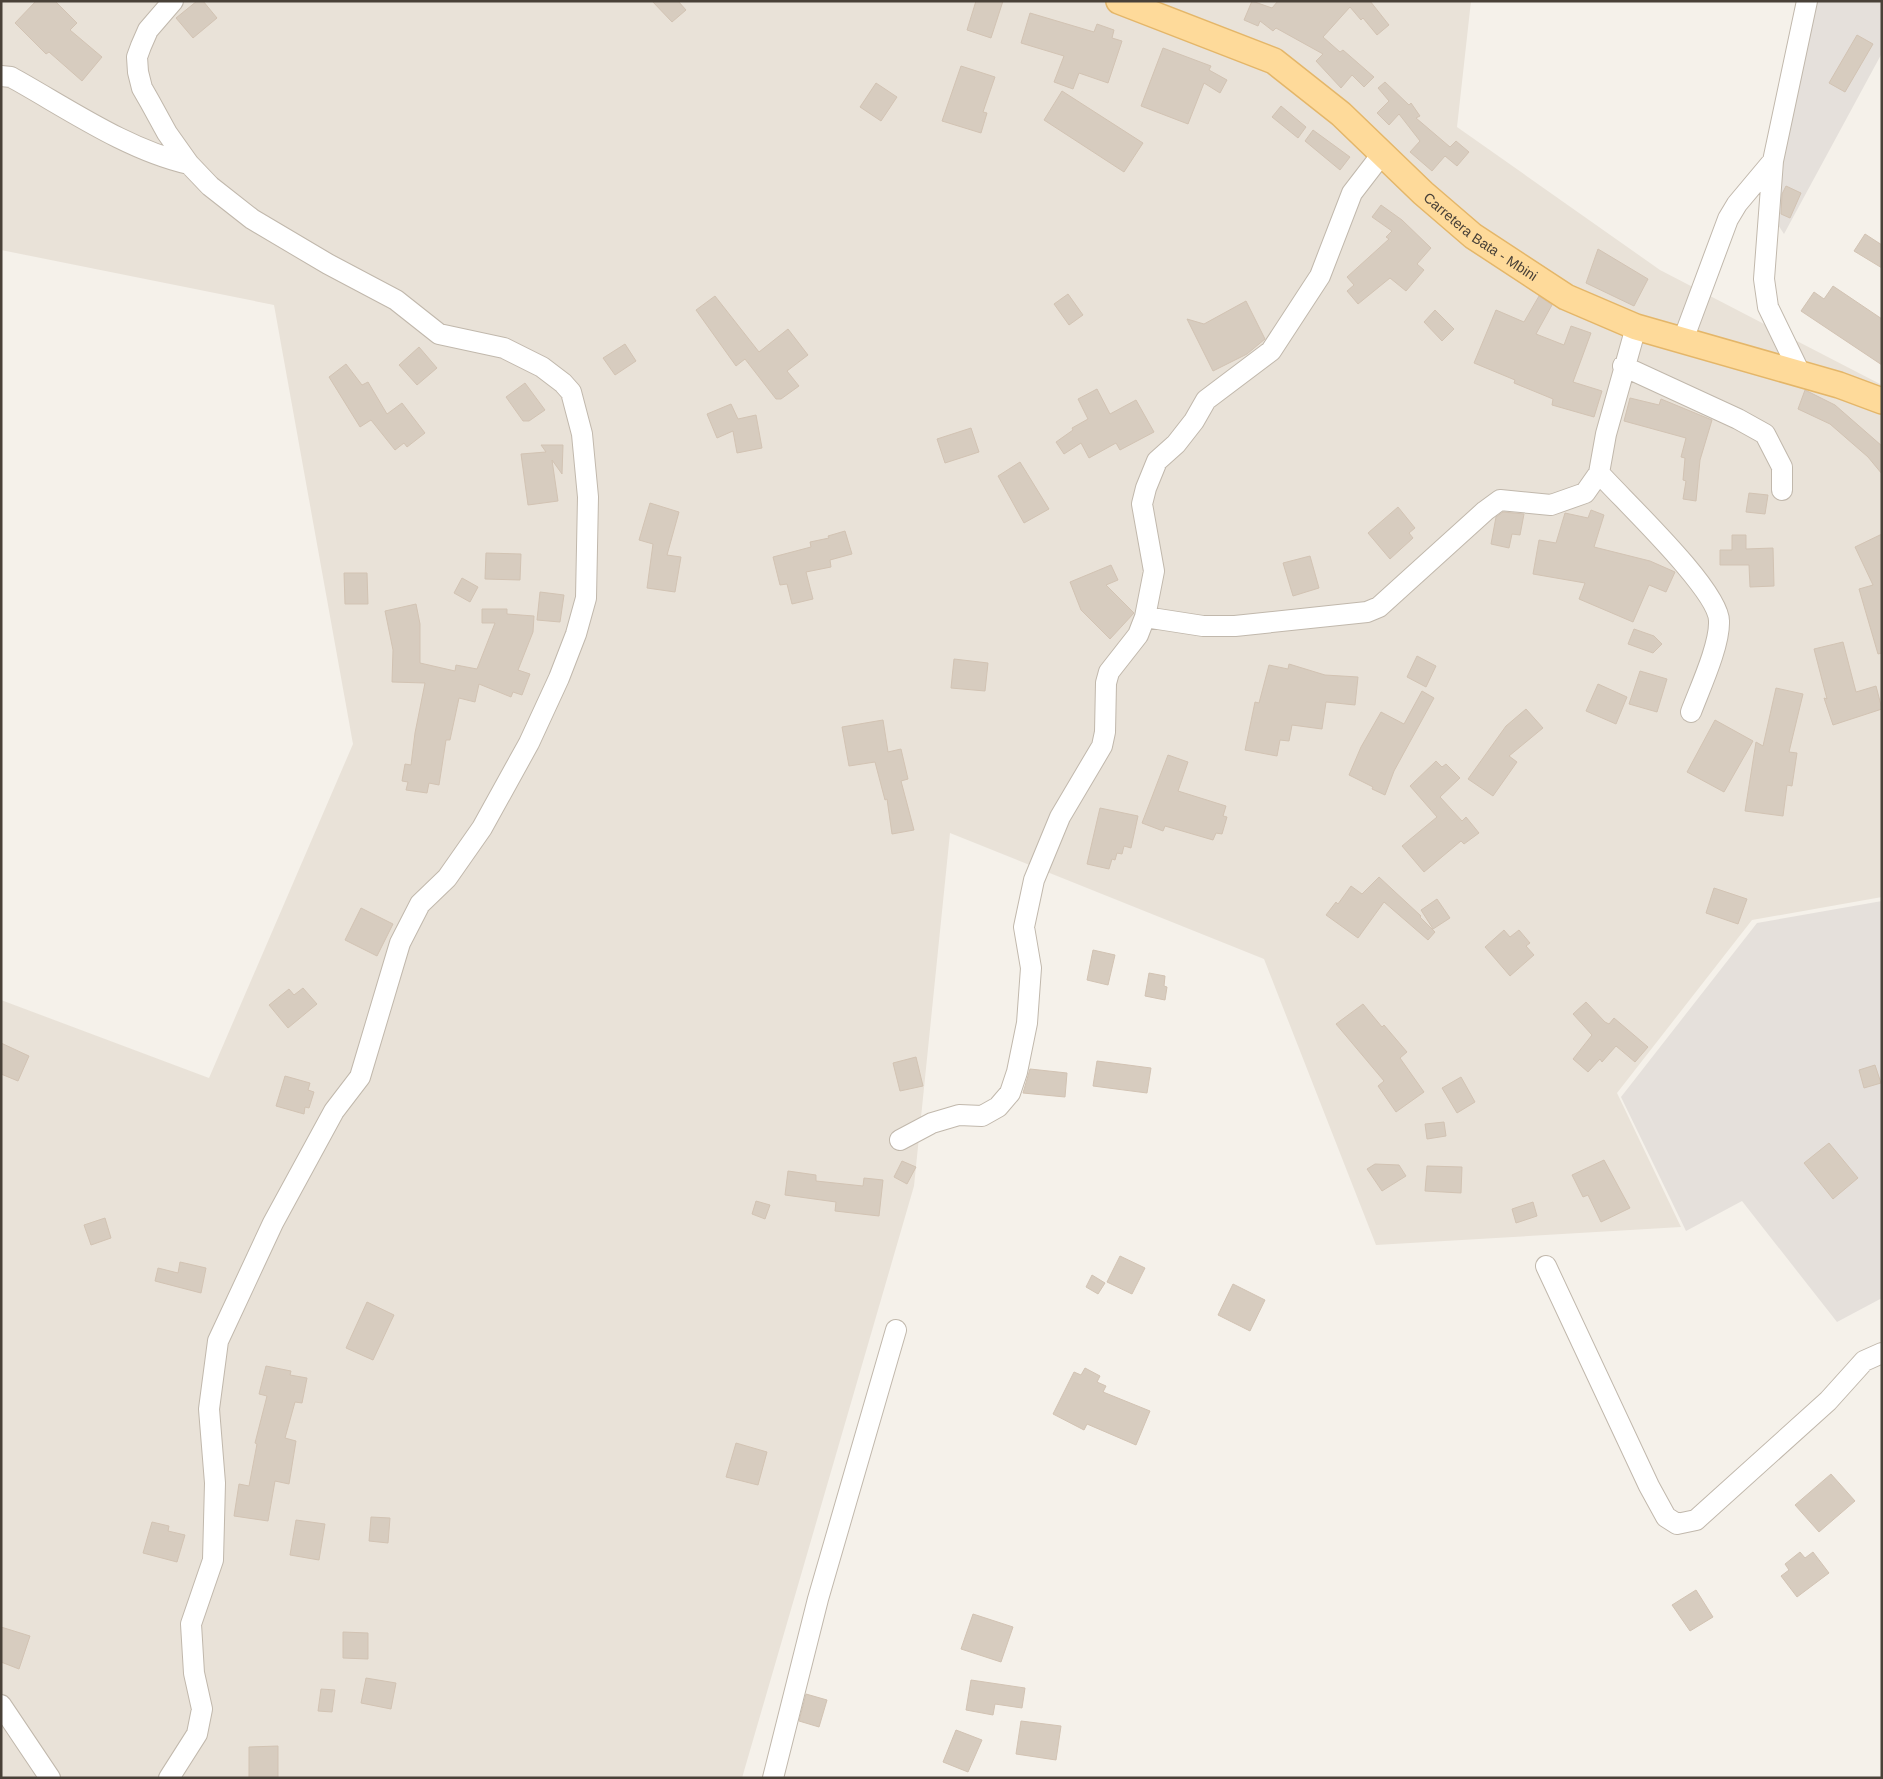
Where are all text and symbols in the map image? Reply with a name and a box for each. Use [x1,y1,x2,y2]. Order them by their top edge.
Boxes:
street label: Carretera Bata - Mbini [1420,189,1541,284]

